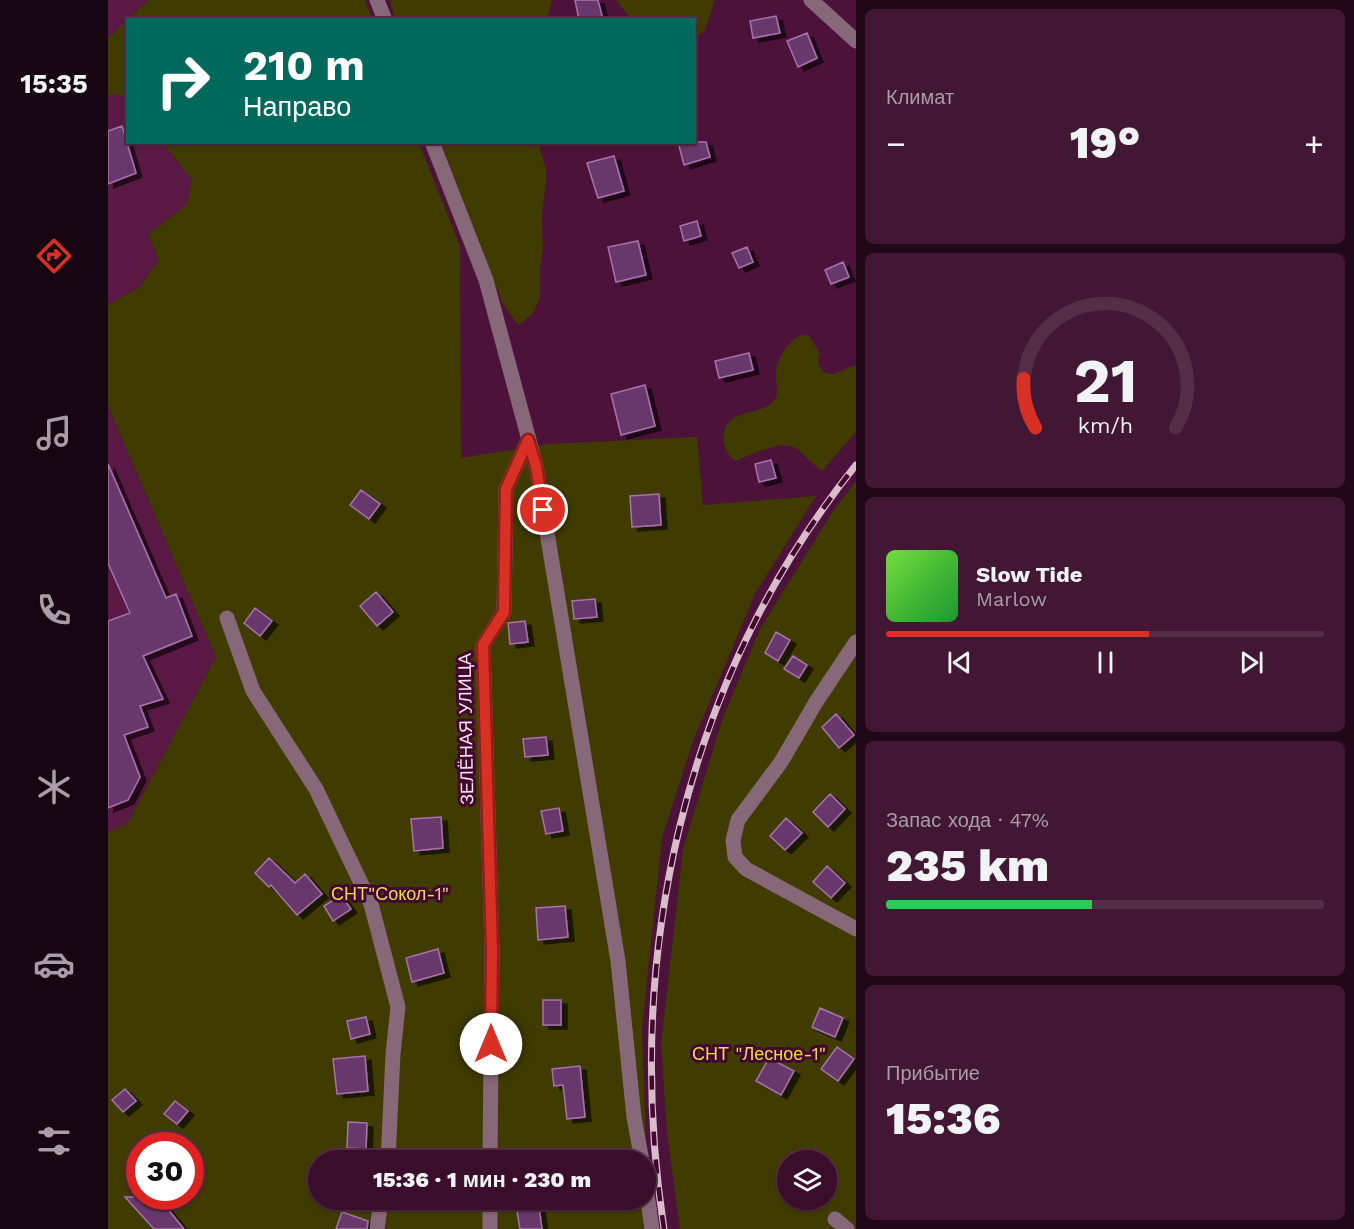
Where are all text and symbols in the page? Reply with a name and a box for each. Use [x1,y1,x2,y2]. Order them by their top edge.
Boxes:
text: 210 m [243,41,365,90]
icon: right [144,42,222,120]
text: 15:35 [20,68,88,100]
text: Климат [886,85,954,109]
text: Направо [243,91,351,123]
text: 19° [1070,116,1140,169]
text: − [886,124,906,163]
text: + [1304,124,1324,163]
icon: directions [33,235,75,277]
text: 21 [1073,344,1137,417]
icon: music [33,412,75,454]
text: km/h [1077,413,1133,438]
pin [517,484,568,535]
icon: arrive [526,493,559,526]
text: Slow Tide [976,562,1083,587]
text: Marlow [976,587,1047,611]
icon: phone [33,589,75,631]
icon: previous [943,646,976,679]
icon: pause [1089,646,1122,679]
icon: next [1235,646,1268,679]
street label: ЗЕЛЁНАЯ УЛИЦА [454,653,477,805]
icon: climate [33,766,75,808]
text: Запас хода · 47% [886,808,1049,832]
text: 235 km [886,839,1049,892]
park label: СНТ"Сокол-1" [331,883,449,904]
icon: car [33,943,75,985]
position arrow [459,1012,523,1076]
park label: СНТ "Лесное-1" [692,1043,826,1064]
text: Прибытие [886,1061,980,1085]
text: 15:36 [886,1092,1001,1145]
icon: filters [33,1120,75,1162]
speed limit sign: 30 [126,1132,204,1210]
map controls [777,1150,837,1210]
button: layers [777,1150,837,1210]
text: 15:36 · 1 мин · 230 m [373,1167,591,1192]

